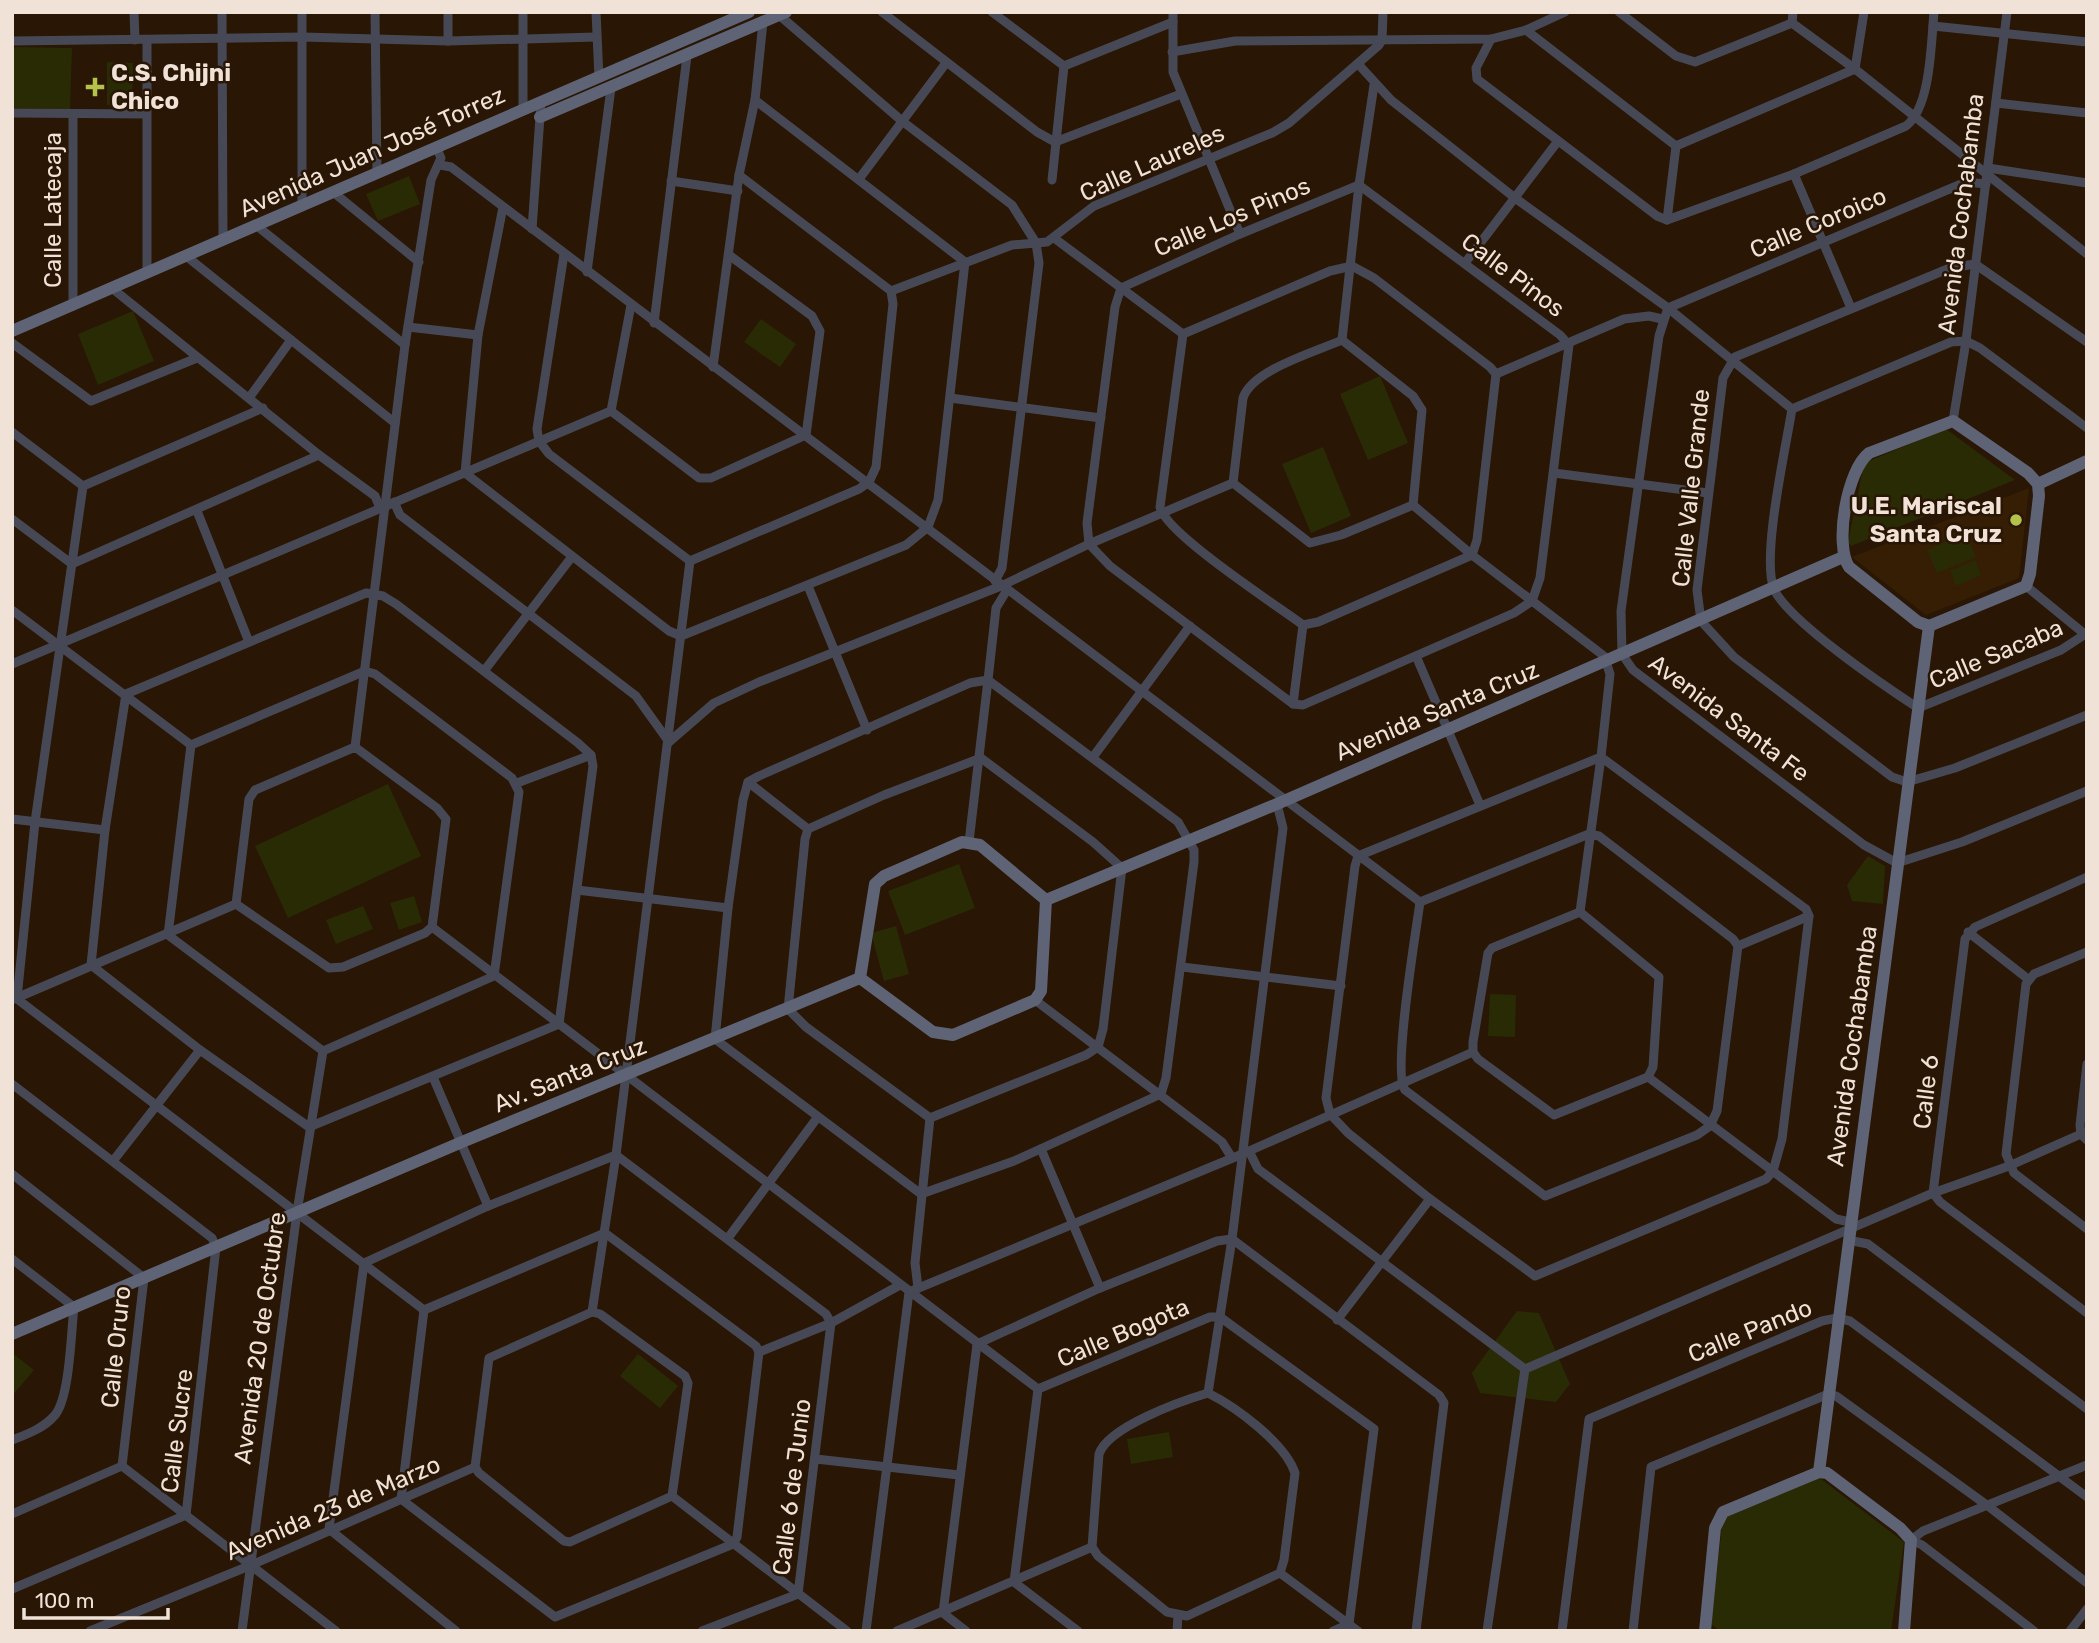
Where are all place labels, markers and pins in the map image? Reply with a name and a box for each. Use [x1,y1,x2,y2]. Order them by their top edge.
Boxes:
place label: C.S. Chijni Chico [111,59,231,115]
marker: C.S. Chijni Chico [85,77,105,97]
place label: U.E. Mariscal Santa Cruz [1851,492,2002,548]
marker: U.E. Mariscal Santa Cruz [2008,512,2024,528]

